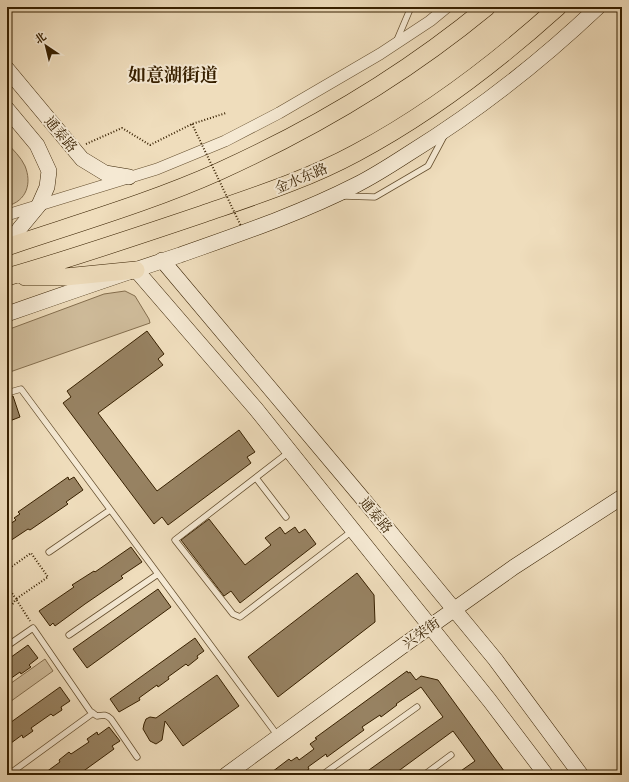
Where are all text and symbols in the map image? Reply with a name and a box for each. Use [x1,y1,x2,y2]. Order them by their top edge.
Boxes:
north arrow [26,26,66,66]
text: 北 [32,29,49,47]
district label: 如意湖街道 [128,64,218,86]
street label: 通泰路 [41,112,81,156]
street label: 金水东路 [272,159,330,197]
street label: 通泰路 [356,493,396,537]
street label: 兴荣街 [399,614,443,652]

